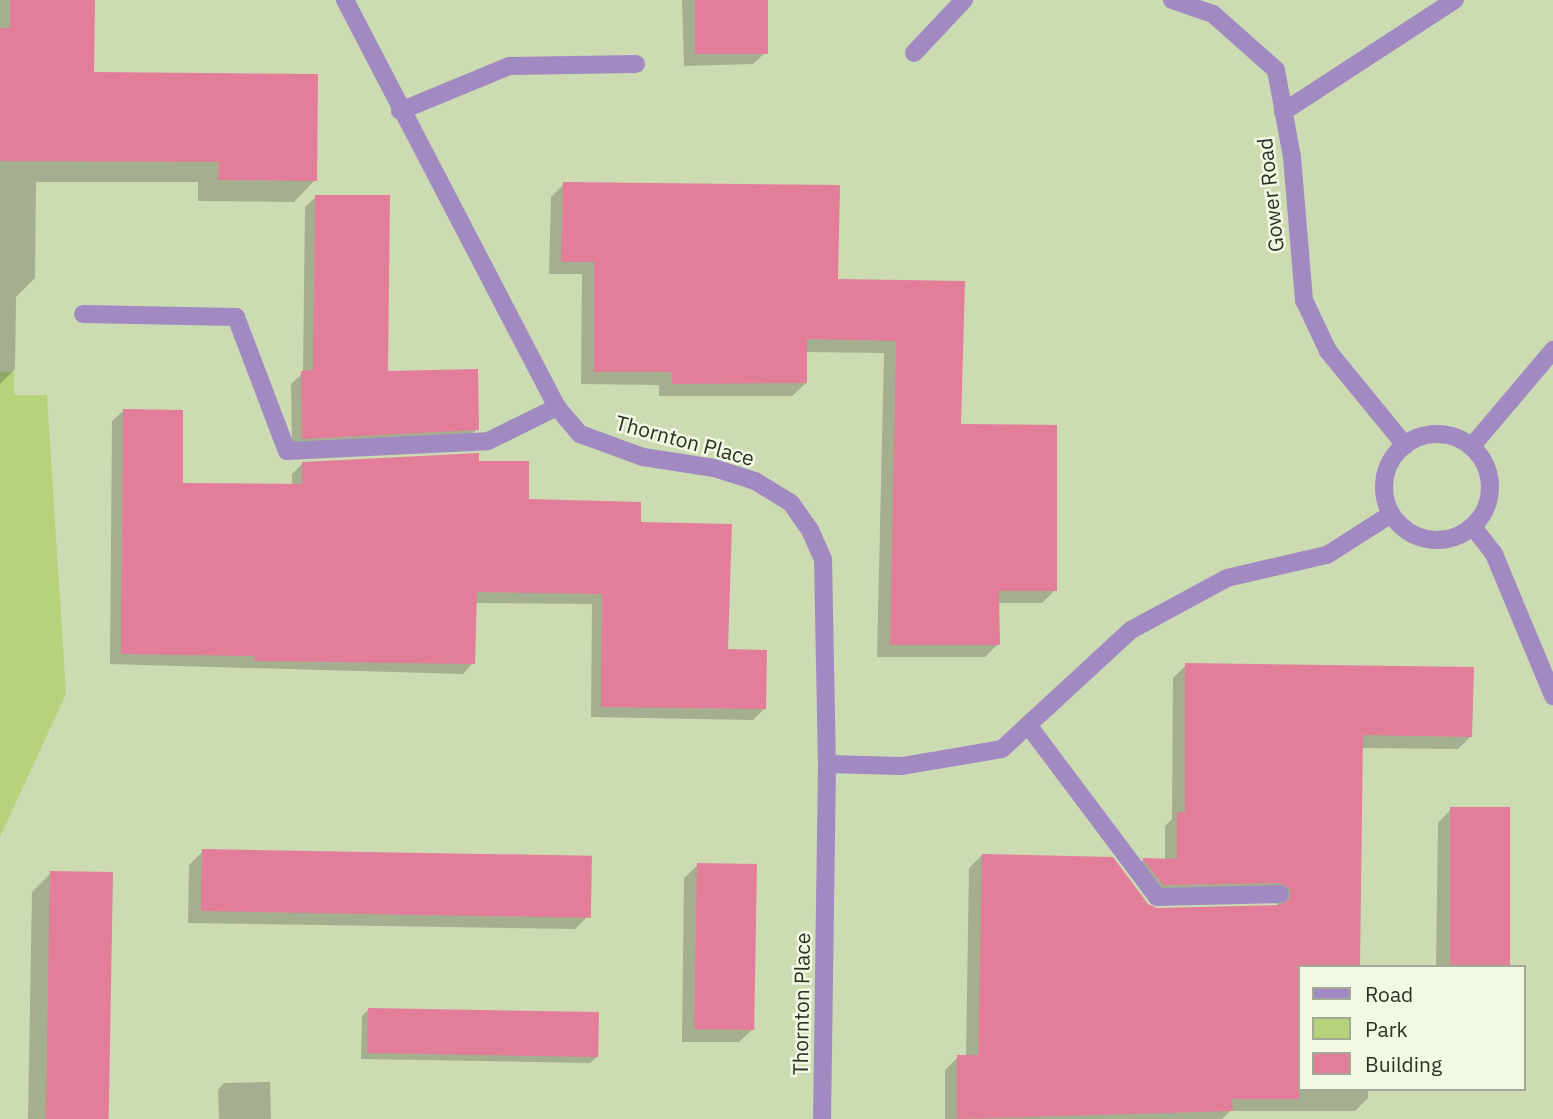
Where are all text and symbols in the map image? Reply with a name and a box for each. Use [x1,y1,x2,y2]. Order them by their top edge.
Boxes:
street label: Gower Road [1251,137,1289,253]
street label: Thornton Place [613,409,757,471]
street label: Thornton Place [787,932,815,1076]
legend [1298,965,1525,1091]
text: Road [1365,980,1413,1008]
text: Park [1365,1015,1408,1043]
text: Building [1365,1050,1442,1078]

